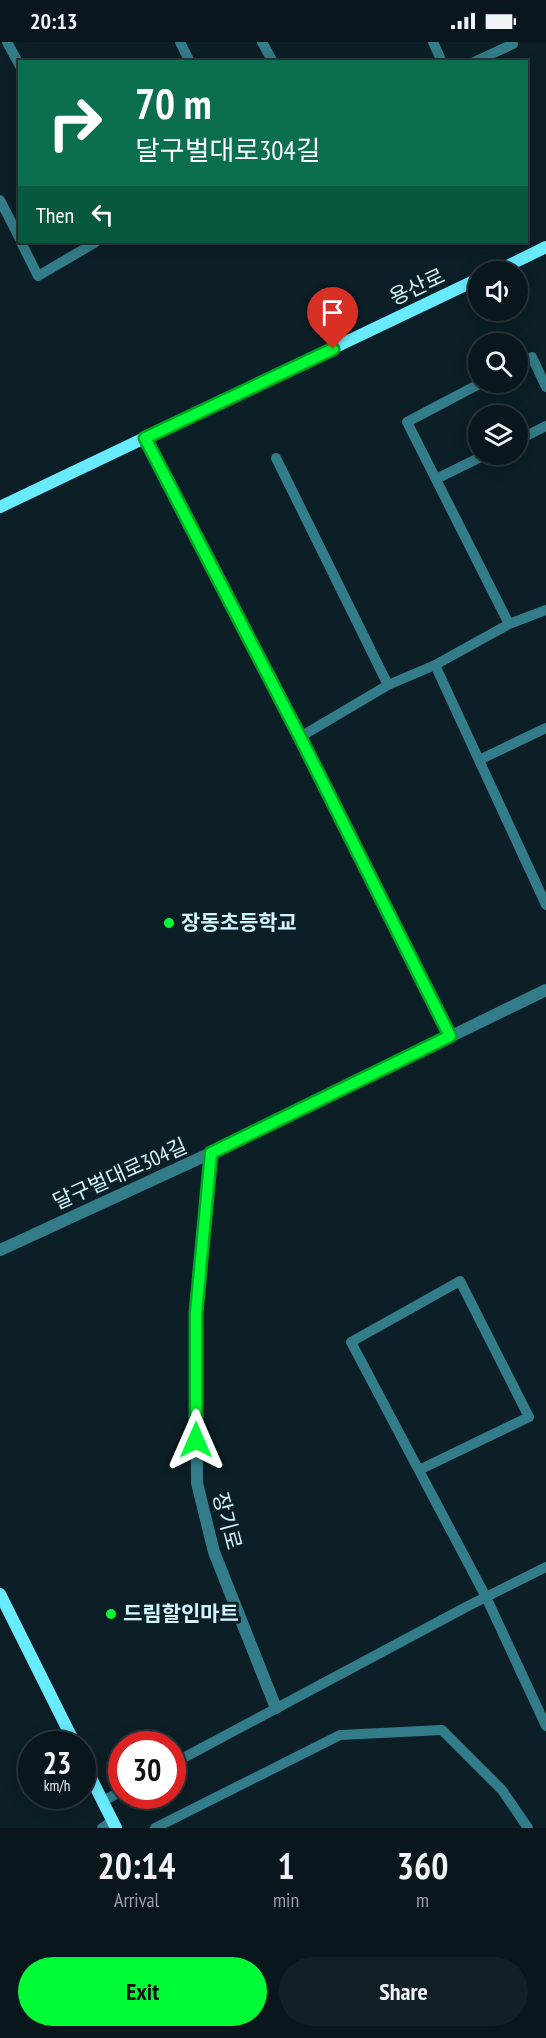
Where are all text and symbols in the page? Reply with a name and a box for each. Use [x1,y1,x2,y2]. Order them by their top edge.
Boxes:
text: 20:13 [30,7,78,35]
text: 70 m [135,76,212,131]
icon: right [36,84,114,162]
text: 달구벌대로304길 [135,133,321,167]
icon: left [86,198,119,231]
text: Then [36,201,74,229]
map controls [468,261,528,465]
button: sound [468,261,528,321]
street label: 용산로 [385,262,449,311]
pin [307,287,358,349]
icon: arrive [316,296,349,329]
button: search [468,333,528,393]
button: layers [468,405,528,465]
place label: 장동초등학교 [181,909,297,936]
marker: 장동초등학교 [162,916,176,930]
street label: 달구벌대로304길 [48,1132,191,1215]
position arrow [164,1408,228,1472]
street label: 장기로 [207,1489,248,1552]
place label: 드림할인마트 [123,1600,239,1627]
marker: 드림할인마트 [104,1607,118,1621]
speed limit sign: 30 [108,1731,186,1809]
text: 23 [43,1743,71,1782]
text: km/h [44,1776,70,1795]
text: 20:14 [98,1842,175,1889]
text: 1 [277,1842,295,1889]
text: 360 [397,1842,448,1889]
text: Arrival [114,1887,159,1913]
text: min [273,1887,299,1913]
text: m [416,1887,429,1913]
button: Exit [18,1957,267,2026]
button: Share [279,1957,528,2026]

